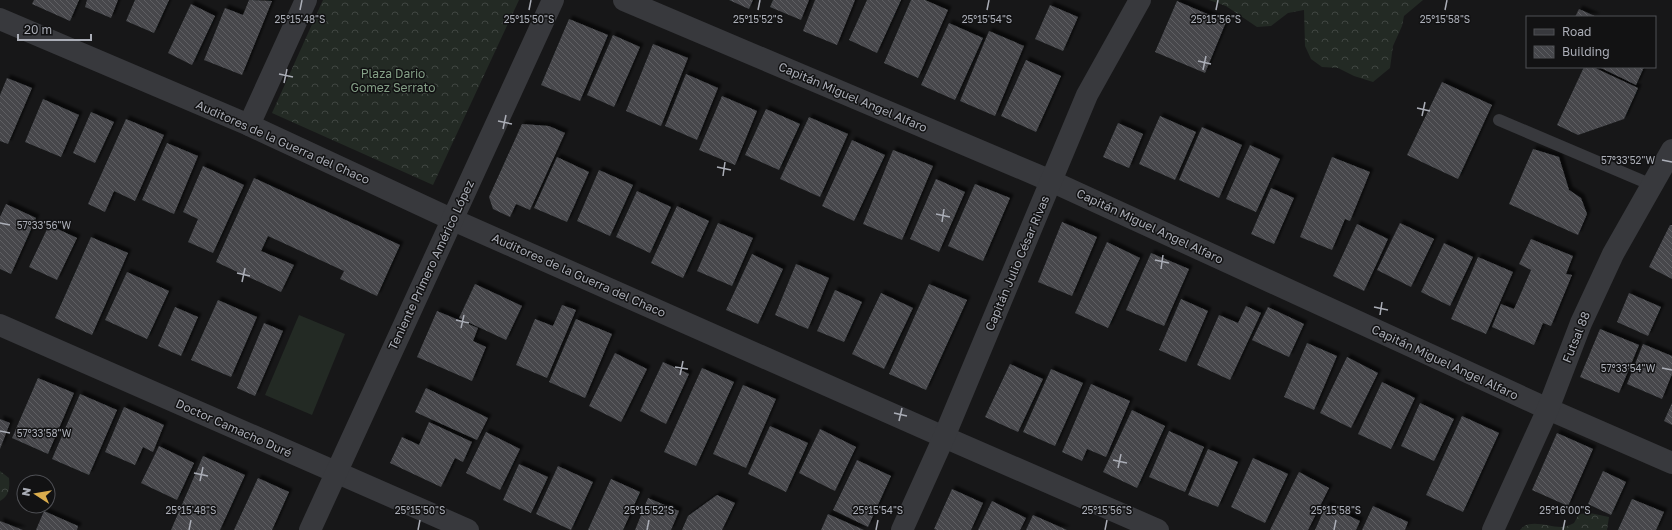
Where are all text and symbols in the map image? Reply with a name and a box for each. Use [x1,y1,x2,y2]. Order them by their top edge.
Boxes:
text: 25°15'48"S [275,13,325,25]
text: 25°15'50"S [504,13,554,25]
text: 25°15'52"S [733,13,783,25]
text: 25°15'54"S [962,13,1012,25]
text: 25°15'56"S [1191,13,1241,25]
text: 25°15'58"S [1420,13,1470,25]
scale bar [18,16,91,42]
legend [1526,16,1656,68]
text: 20 m [24,22,52,37]
text: Road [1562,24,1591,39]
text: Building [1562,44,1610,59]
street label: Capitán Miguel Angel Alfaro [776,59,930,135]
park label: Plaza Dario Gomez Serrato [351,66,435,95]
street label: Auditores de la Guerra del Chaco [194,97,372,187]
text: 57°33'52"W [1601,154,1655,166]
street label: Teniente Primero Américo López [385,178,477,352]
street label: Capitán Miguel Angel Alfaro [1074,185,1226,267]
street label: Capitán Julio César Rivas [982,193,1052,333]
text: 57°33'56"W [17,219,72,231]
street label: Auditores de la Guerra del Chaco [490,230,668,320]
street label: Futsal 88 [1559,309,1593,365]
street label: Capitán Miguel Angel Alfaro [1369,321,1521,403]
text: 57°33'54"W [1601,362,1656,374]
street label: Doctor Camacho Duré [174,396,294,460]
text: 57°33'58"W [17,427,72,439]
north arrow [16,474,56,514]
text: N [19,486,33,497]
text: 25°15'48"S [166,504,216,516]
text: 25°15'50"S [395,504,445,516]
text: 25°15'52"S [624,504,674,516]
text: 25°15'54"S [853,504,903,516]
text: 25°15'56"S [1082,504,1132,516]
text: 25°15'58"S [1311,504,1361,516]
text: 25°16'00"S [1539,504,1591,516]

